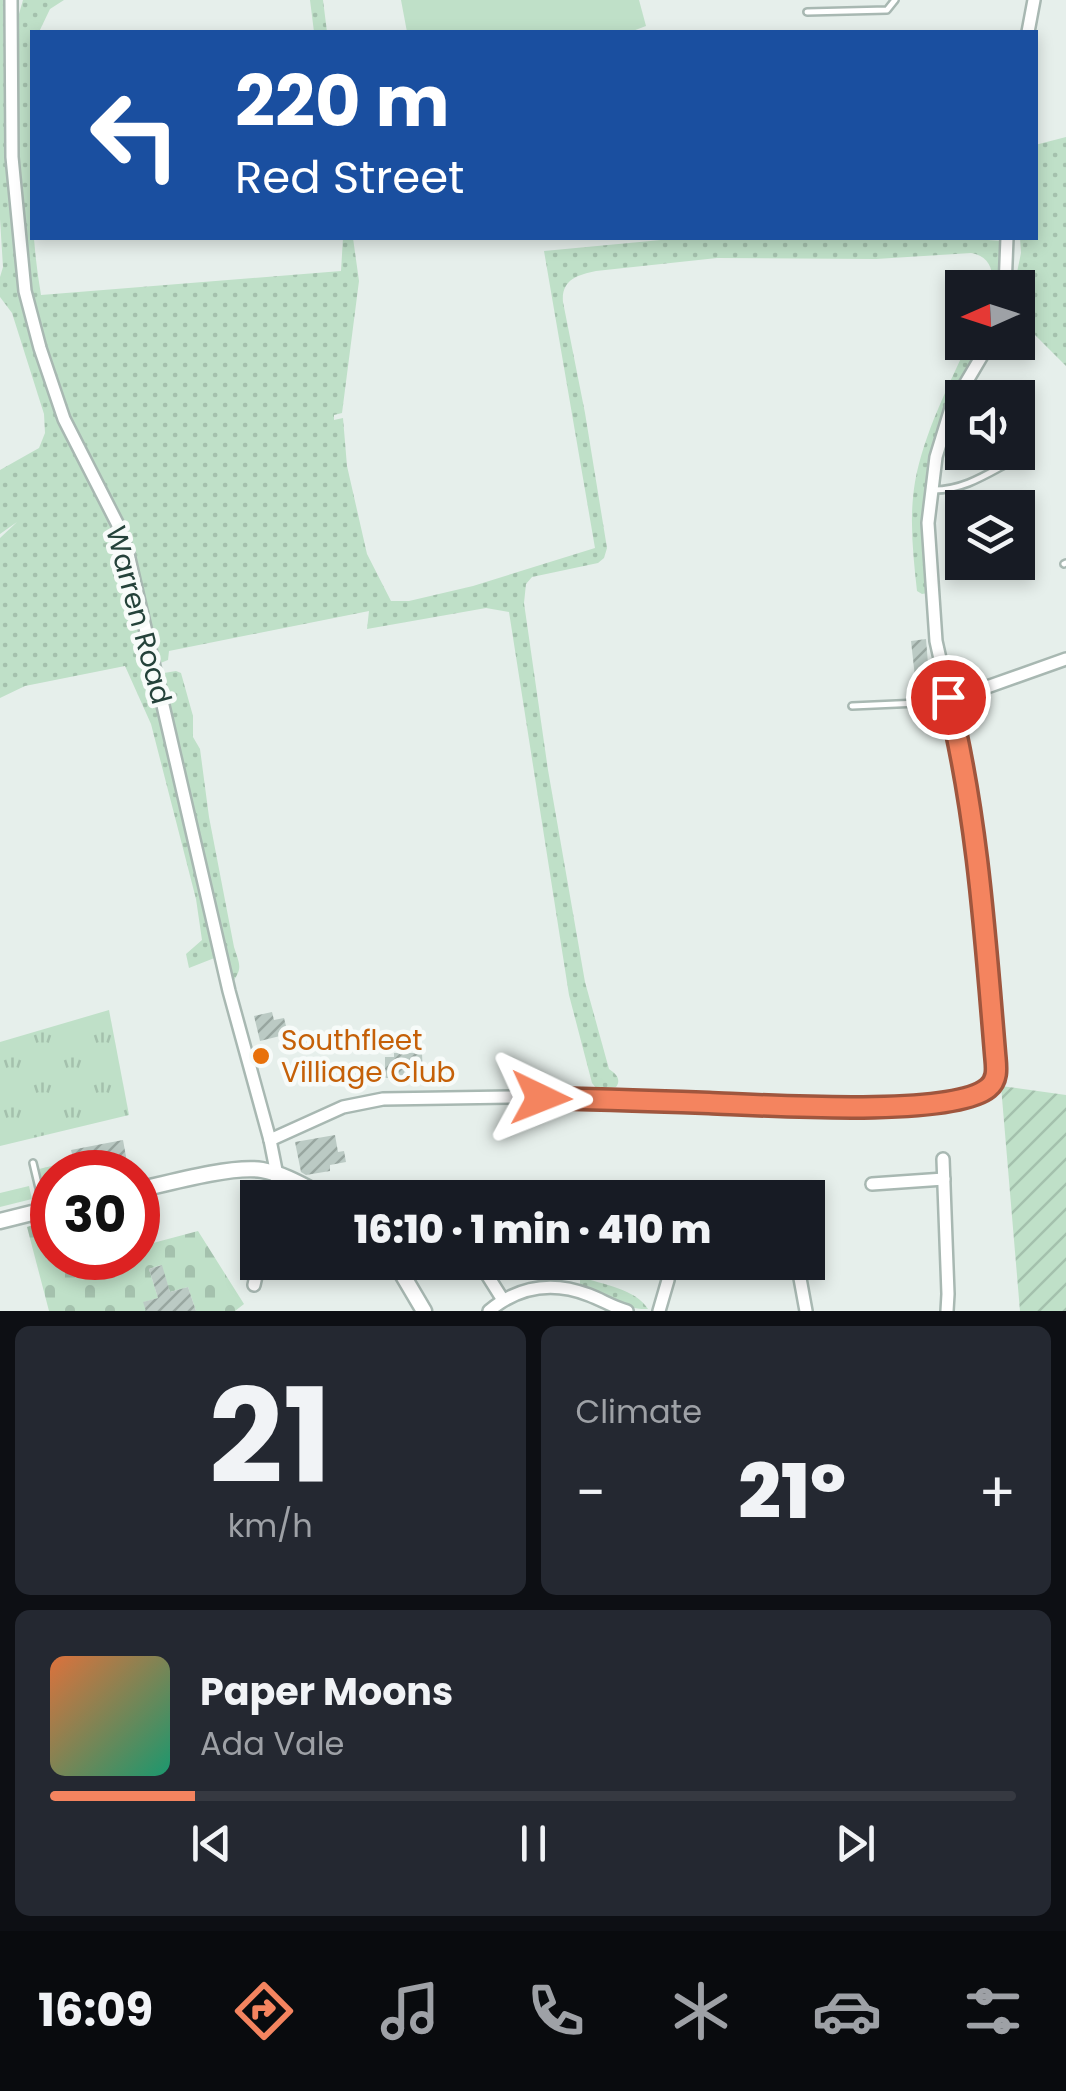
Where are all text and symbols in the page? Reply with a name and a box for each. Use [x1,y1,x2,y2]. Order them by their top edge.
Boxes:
text: 220 m [235,52,450,151]
icon: left [70,70,200,200]
text: Red Street [235,146,464,209]
north arrow [945,270,1035,360]
map controls [945,270,1035,580]
button: sound [945,380,1035,470]
button: layers [945,490,1035,580]
street label: Warren Road [96,522,181,708]
pin [906,655,991,740]
icon: arrive [921,670,976,725]
place label: Southfleet Villiage Club [281,1021,456,1092]
marker: Southfleet Villiage Club [250,1045,272,1067]
position arrow [489,1046,593,1150]
speed limit sign: 30 [30,1150,160,1280]
text: 16:10 · 1 min · 410 m [354,1203,711,1256]
text: 21 [209,1345,332,1528]
text: Climate [576,1389,702,1434]
text: 21° [738,1439,846,1544]
text: − [576,1454,606,1531]
text: + [978,1454,1016,1531]
text: km/h [228,1503,313,1548]
text: Paper Moons [200,1665,453,1718]
text: Ada Vale [200,1721,344,1766]
icon: previous [184,1816,239,1871]
icon: pause [506,1816,561,1871]
icon: next [828,1816,883,1871]
icon: directions [229,1976,299,2046]
icon: music [375,1976,445,2046]
icon: phone [521,1976,591,2046]
icon: climate [666,1976,736,2046]
icon: car [812,1976,882,2046]
icon: filters [958,1976,1028,2046]
text: 16:09 [38,1979,153,2042]

